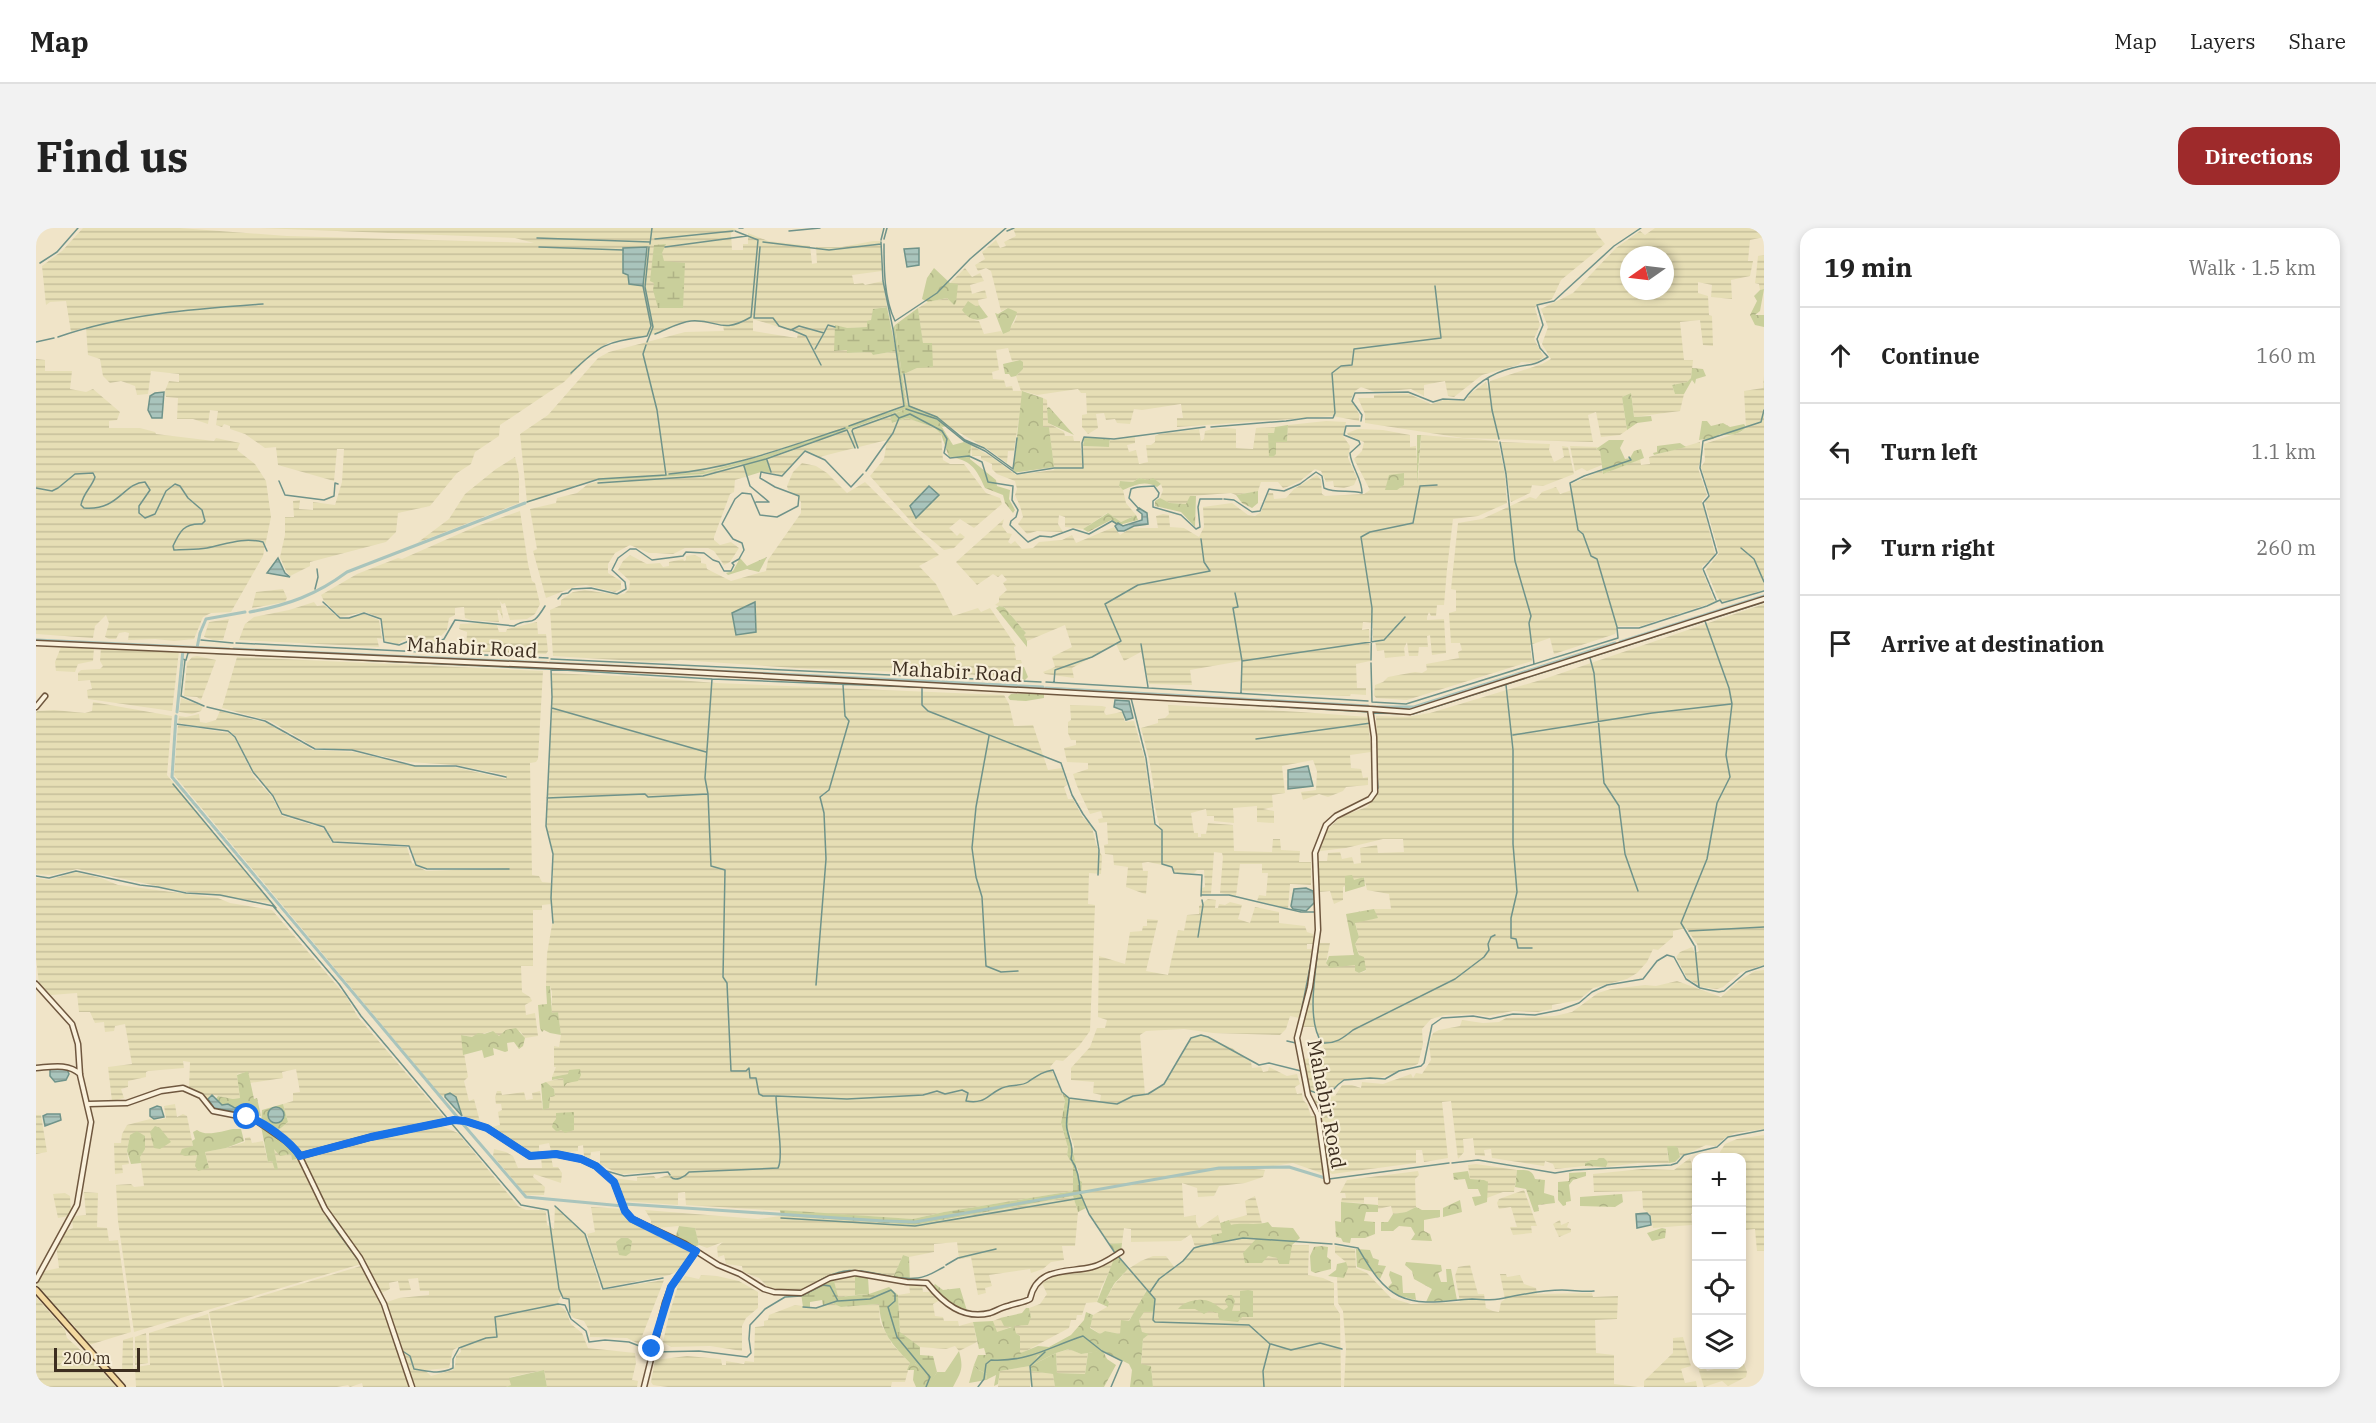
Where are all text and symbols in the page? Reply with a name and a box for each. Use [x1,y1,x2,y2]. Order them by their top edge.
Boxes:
text: Map [30,23,89,60]
text: Map [2114,27,2157,55]
text: Layers [2190,27,2256,55]
text: Share [2289,27,2346,55]
button: Directions [2178,127,2340,185]
text: Find us [36,129,188,184]
north arrow [1620,246,1674,300]
text: 19 min [1824,250,1912,284]
text: Walk · 1.5 km [2189,254,2316,281]
icon: ahead [1824,339,1857,372]
text: Continue [1881,341,1980,370]
text: 160 m [2256,342,2316,369]
icon: left [1824,435,1857,468]
text: Turn left [1881,437,1977,466]
text: 1.1 km [2251,438,2316,465]
icon: right [1824,531,1857,564]
text: Turn right [1881,533,1995,562]
text: 260 m [2256,534,2316,561]
icon: arrive [1824,627,1857,660]
text: Arrive at destination [1881,629,2104,658]
street label: Mahabir Road [406,630,538,664]
street label: Mahabir Road [891,654,1023,688]
street label: Mahabir Road [1301,1037,1353,1171]
route start [233,1103,259,1129]
map controls [1692,1153,1746,1369]
button: + [1692,1153,1746,1207]
button: − [1692,1207,1746,1261]
button: locate [1692,1261,1746,1315]
button: layers [1692,1315,1746,1369]
route end [638,1335,664,1361]
scale bar [54,1345,140,1372]
text: 200 m [63,1348,111,1368]

